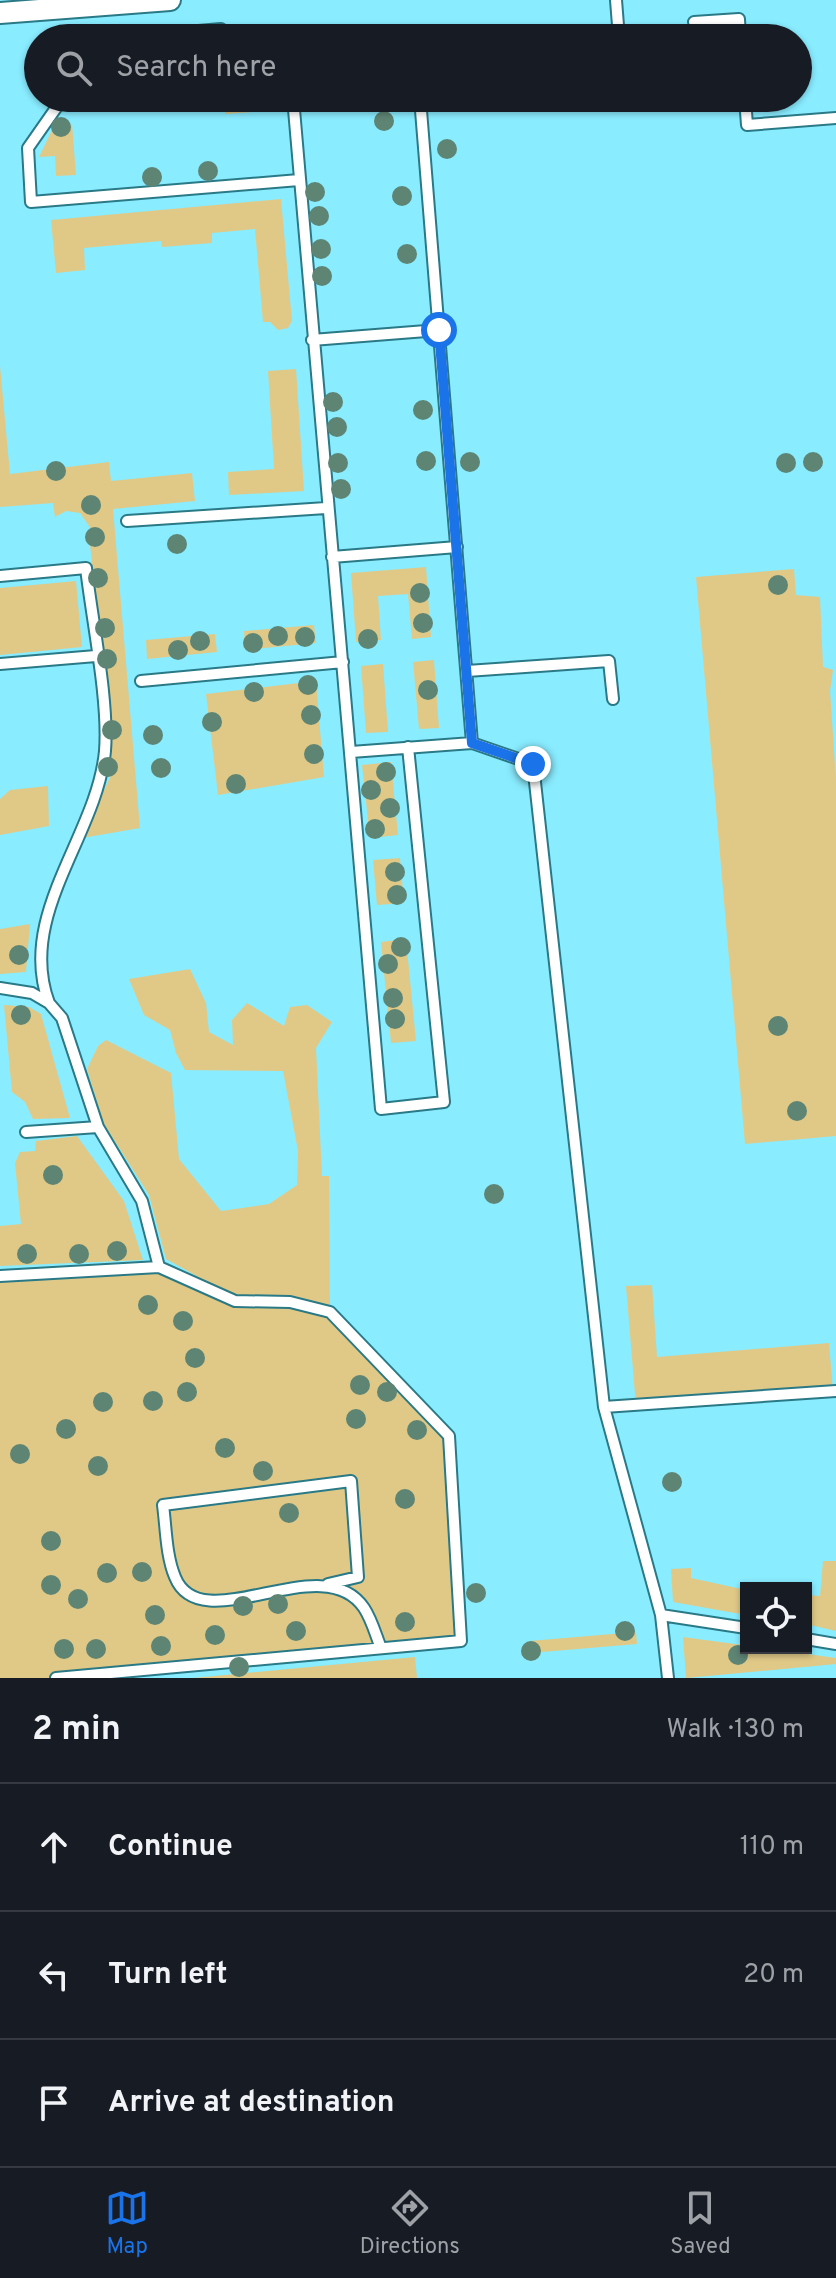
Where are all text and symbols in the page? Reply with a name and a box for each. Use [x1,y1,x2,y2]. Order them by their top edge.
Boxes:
search box [24,24,812,112]
icon: search [52,46,96,90]
text: Search here [116,50,276,87]
route start [421,312,457,348]
route end [515,746,551,782]
map controls [740,1582,812,1654]
button: locate [740,1582,812,1654]
text: 2 min [32,1709,121,1752]
text: Walk · 130 m [666,1714,804,1747]
icon: ahead [32,1825,76,1869]
text: Continue [108,1829,233,1866]
text: 110 m [740,1831,804,1864]
icon: left [32,1953,76,1997]
text: Turn left [108,1957,228,1994]
text: 20 m [743,1959,804,1992]
icon: arrive [32,2081,76,2125]
text: Arrive at destination [108,2085,394,2122]
tab: Map [105,2186,149,2261]
tab: Directions [360,2186,460,2261]
tab: Saved [670,2186,731,2261]

